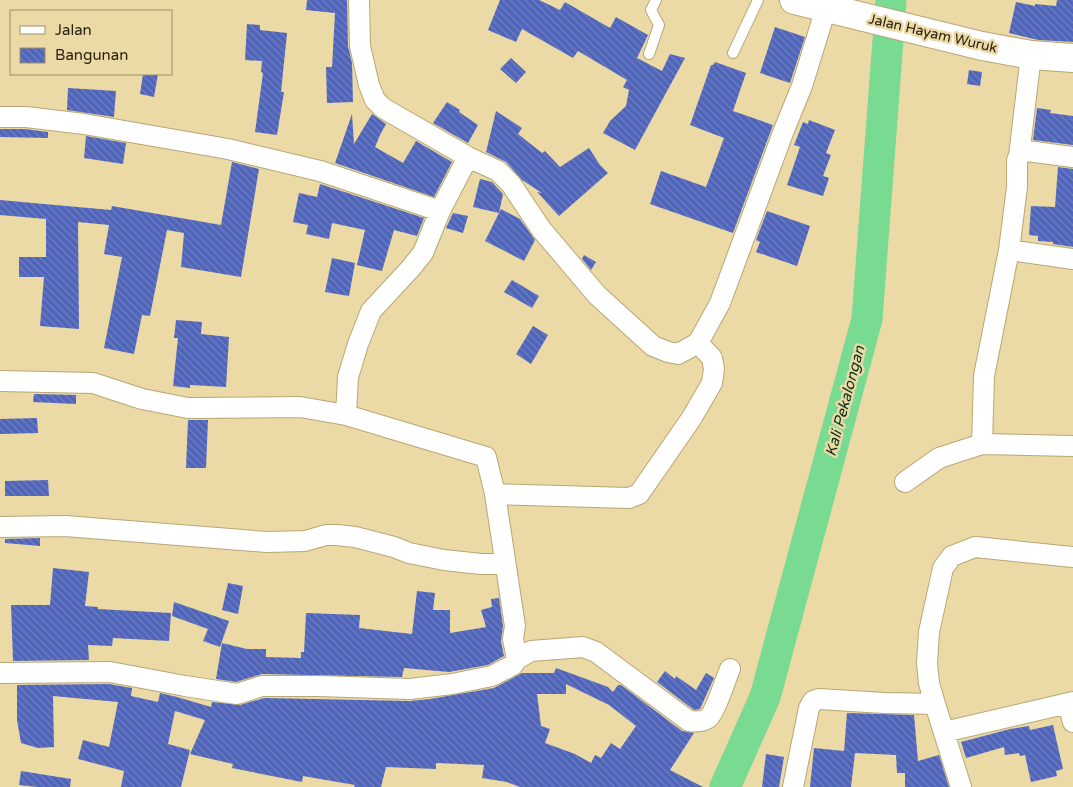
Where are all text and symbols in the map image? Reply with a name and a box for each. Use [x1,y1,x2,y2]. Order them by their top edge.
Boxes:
legend [10,10,172,75]
street label: Jalan Hayam Wuruk [867,10,999,57]
text: Jalan [55,21,92,39]
text: Bangunan [55,46,128,64]
water label: Kali Pekalongan [822,343,869,458]

